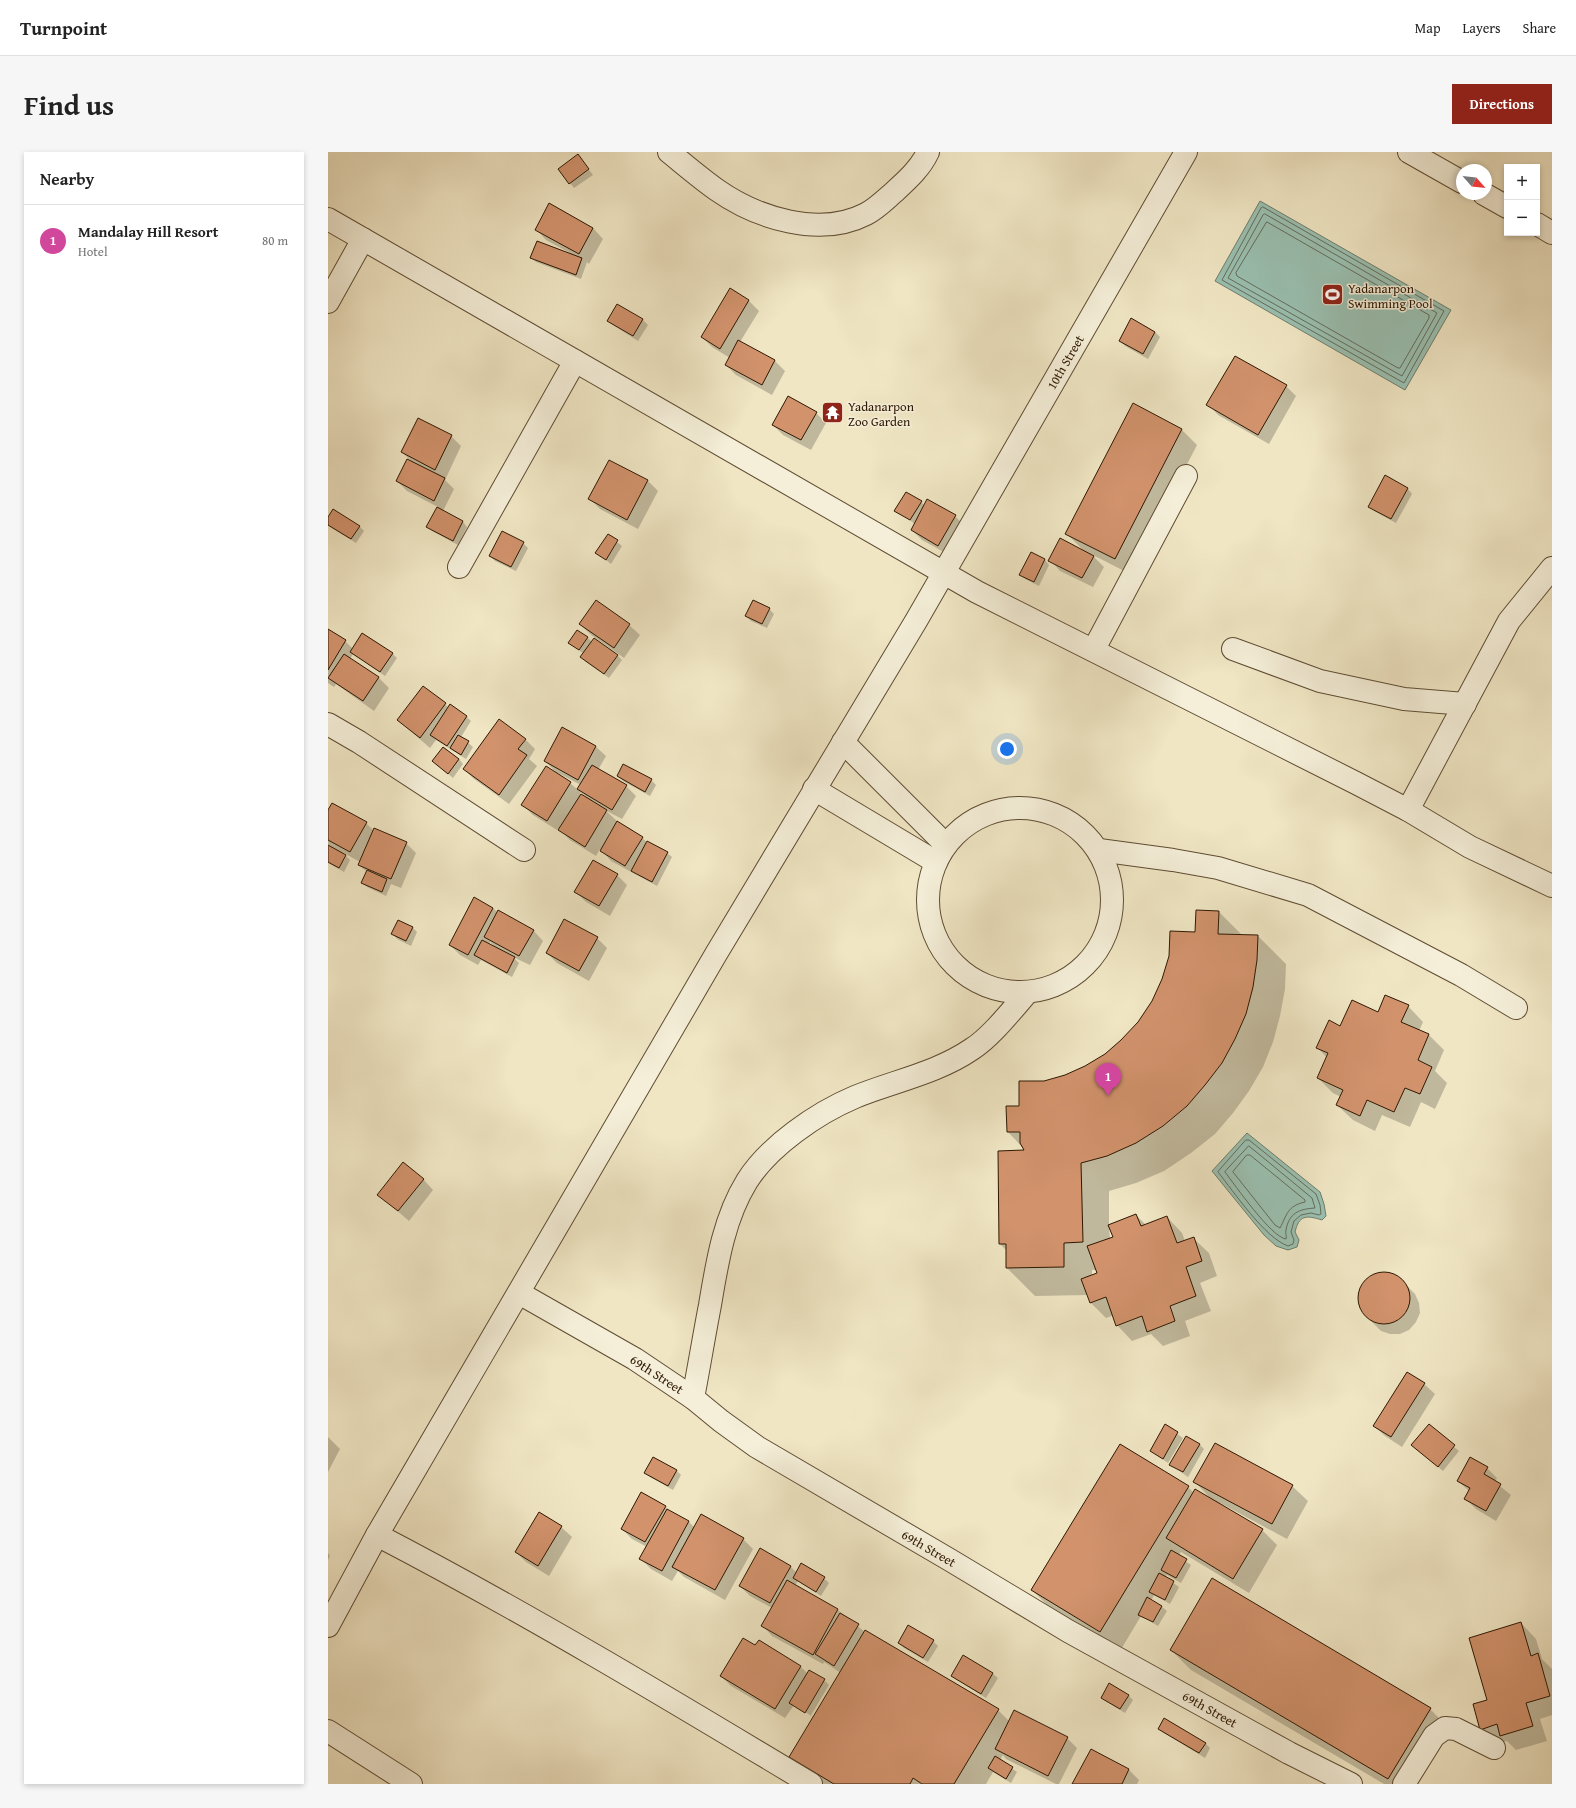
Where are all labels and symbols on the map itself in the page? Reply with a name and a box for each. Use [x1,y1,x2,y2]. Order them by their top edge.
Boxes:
north arrow [1456,164,1492,200]
place label: Yadanarpon Swimming Pool [1348,279,1433,313]
sports icon: Yadanarpon Swimming Pool [1320,282,1346,308]
street label: 10th Street [1042,331,1089,393]
place label: Yadanarpon Zoo Garden [848,397,915,431]
temple icon: Yadanarpon Zoo Garden [820,400,846,426]
your location [997,739,1017,759]
pin: 1 [1095,1063,1121,1096]
street label: 69th Street [626,1350,687,1399]
street label: 69th Street [898,1525,960,1572]
street label: 69th Street [1179,1687,1241,1733]

